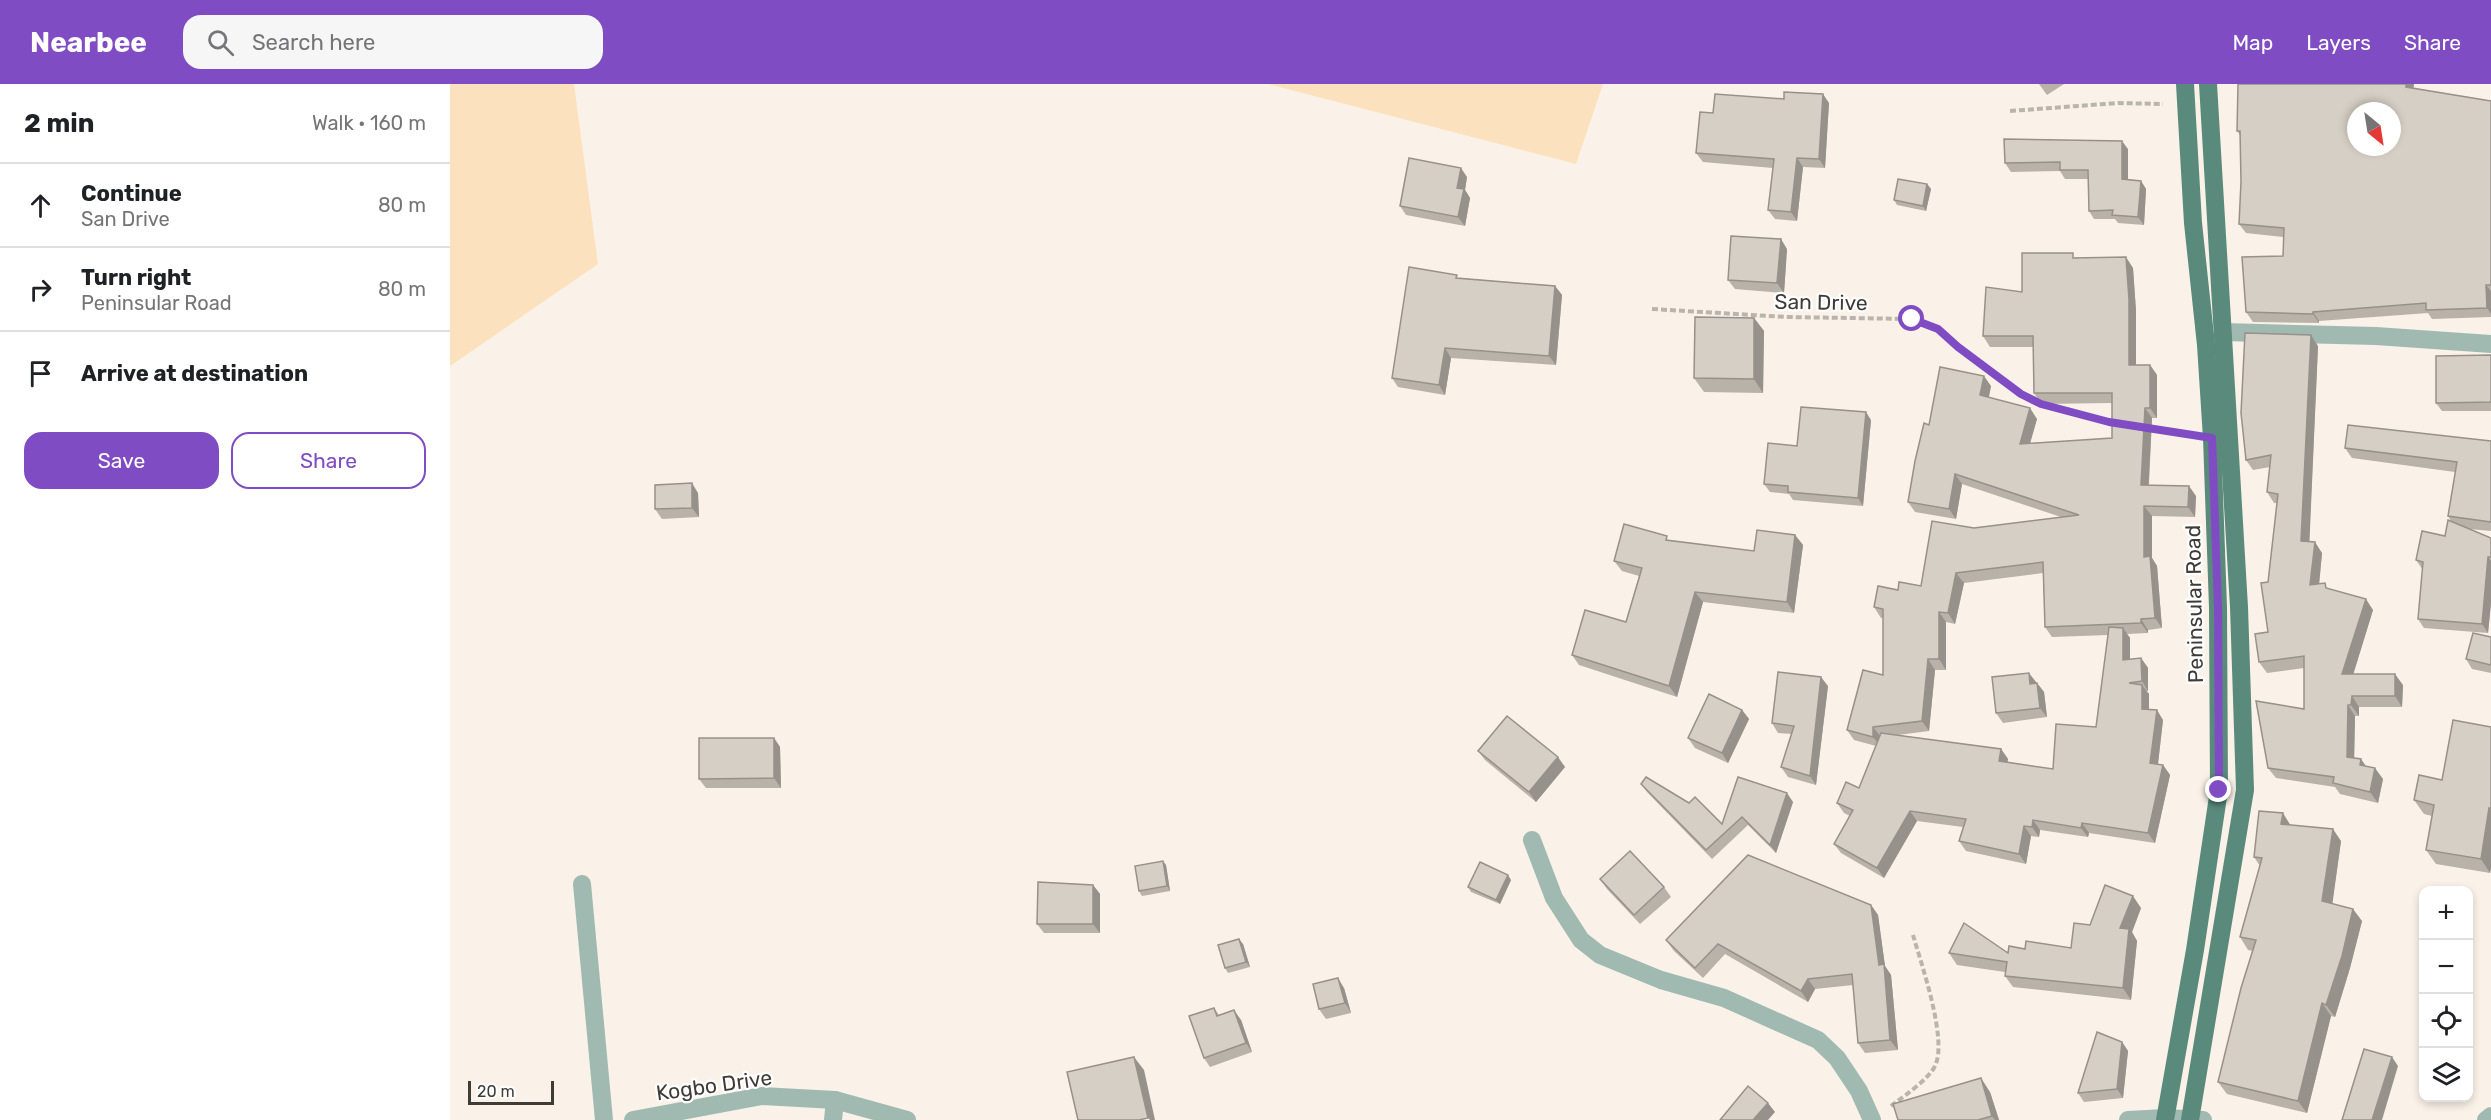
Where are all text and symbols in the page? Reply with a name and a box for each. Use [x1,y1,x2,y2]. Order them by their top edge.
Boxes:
search box [183,15,603,69]
text: Nearbee [30,26,147,59]
icon: search [204,26,237,59]
text: Search here [252,29,375,56]
text: Map [2232,30,2273,55]
text: Layers [2306,30,2371,55]
text: Share [2404,30,2461,55]
north arrow [2347,102,2401,156]
text: 2 min [24,108,94,139]
text: Walk · 160 m [312,111,426,135]
text: Continue [81,180,182,207]
icon: ahead [24,189,57,222]
text: 80 m [378,193,426,217]
text: San Drive [81,207,170,231]
text: Turn right [81,264,191,291]
icon: right [24,273,57,306]
text: 80 m [378,277,426,301]
street label: San Drive [1774,289,1868,315]
text: Peninsular Road [81,291,232,315]
route start [1898,305,1924,331]
icon: arrive [24,357,57,390]
text: Arrive at destination [81,360,308,387]
button: Save [24,432,219,489]
button: Share [231,432,426,489]
street label: Peninsular Road [2180,525,2208,683]
route end [2205,776,2231,802]
map controls [2419,886,2473,1102]
button: + [2419,886,2473,940]
button: − [2419,940,2473,994]
button: locate [2419,994,2473,1048]
button: layers [2419,1048,2473,1102]
street label: Kogbo Drive [654,1064,774,1106]
scale bar [468,1078,554,1106]
text: 20 m [477,1082,515,1101]

